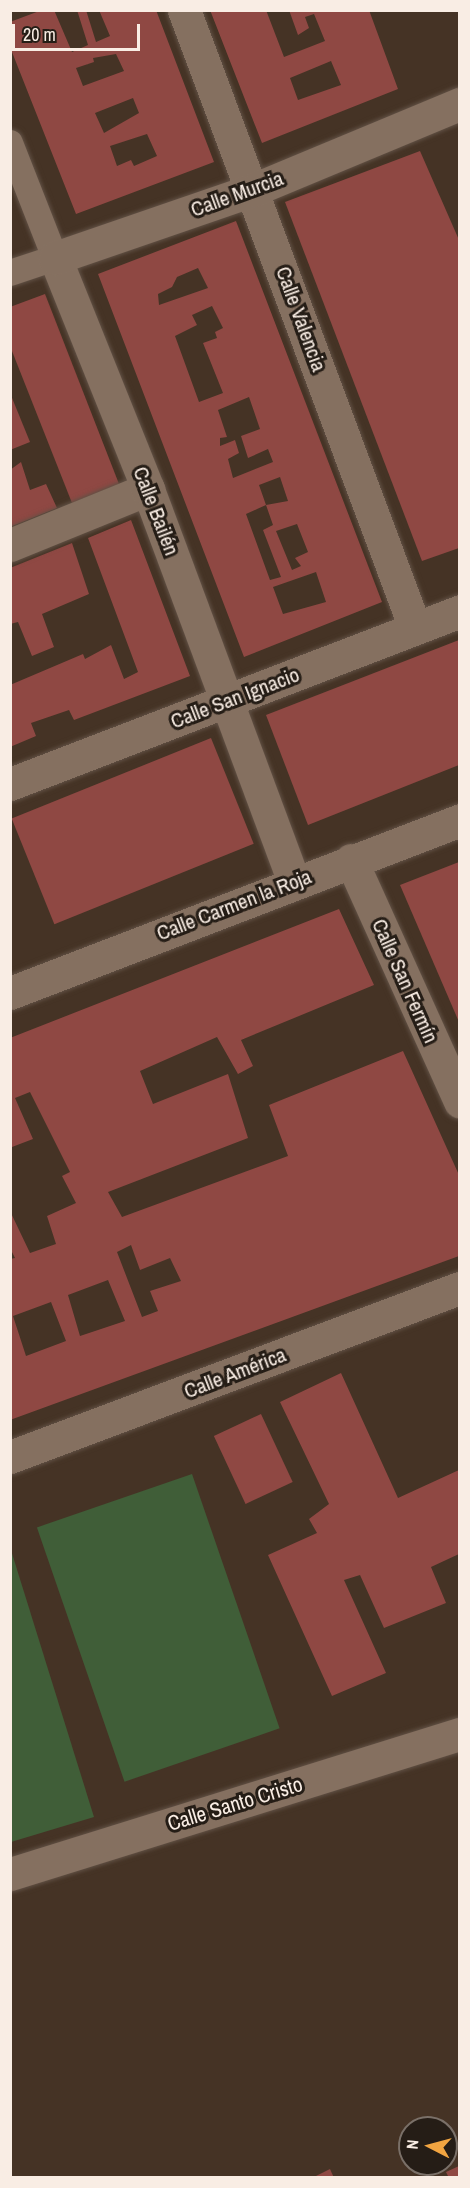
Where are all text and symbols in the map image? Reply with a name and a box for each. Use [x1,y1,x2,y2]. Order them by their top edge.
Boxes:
scale bar [15,12,142,50]
text: 20 m [23,22,56,47]
street label: Calle Murcia [187,166,287,222]
street label: Calle Valencia [270,263,332,375]
street label: Calle Bailén [128,463,184,559]
street label: Calle San Ignacio [167,662,303,734]
street label: Calle Carmen la Roja [153,864,315,946]
street label: Calle San Fermín [366,915,444,1047]
street label: Calle América [180,1342,290,1404]
street label: Calle Santo Cristo [165,1772,305,1836]
north arrow [398,2116,458,2176]
text: N [401,2138,424,2150]

